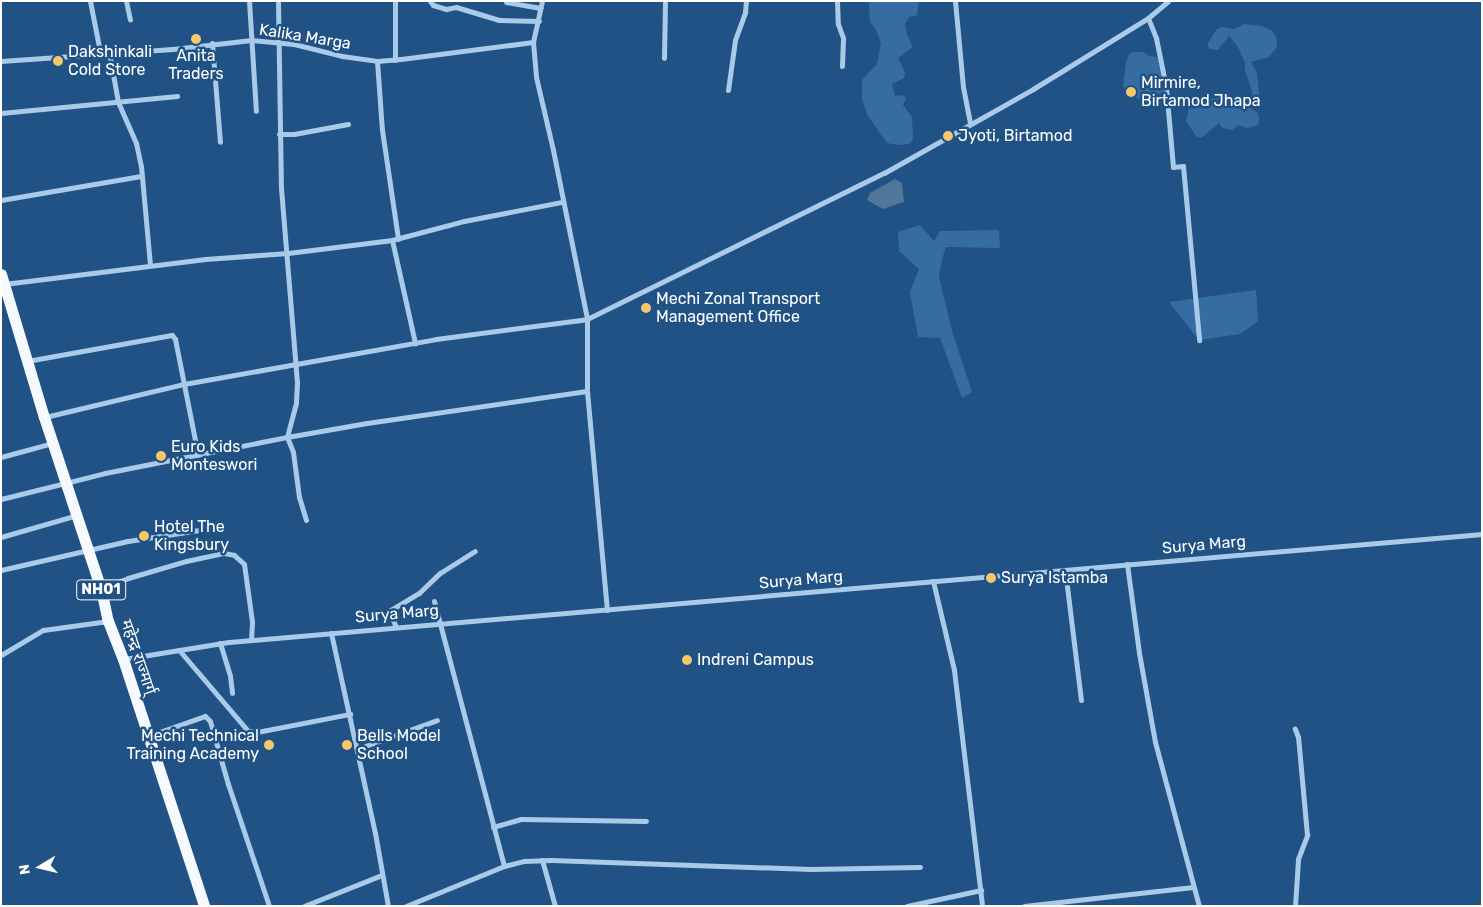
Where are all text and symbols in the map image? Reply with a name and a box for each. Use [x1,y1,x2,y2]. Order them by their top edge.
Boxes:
street label: Kalika Marga [258,20,352,54]
marker: Anita Traders [190,33,202,45]
place label: Dakshinkali Cold Store [68,42,152,80]
place label: Anita Traders [168,46,224,84]
marker: Dakshinkali Cold Store [52,55,64,67]
place label: Mirmire, Birtamod Jhapa [1141,73,1261,111]
marker: Mirmire, Birtamod Jhapa [1125,86,1137,98]
place label: Jyoti, Birtamod [958,126,1072,146]
marker: Jyoti, Birtamod [942,130,954,142]
place label: Mechi Zonal Transport Management Office [656,289,821,327]
marker: Mechi Zonal Transport Management Office [640,302,652,314]
place label: Euro Kids Monteswori [171,437,257,475]
marker: Euro Kids Monteswori [155,450,167,462]
place label: Hotel The Kingsbury [154,517,229,555]
marker: Hotel The Kingsbury [138,530,150,542]
street label: Surya Marg [1161,532,1247,558]
street label: Surya Marg [758,567,844,593]
place label: Surya Istamba [1001,568,1108,588]
marker: Surya Istamba [985,572,997,584]
road number: NH01 [76,578,126,602]
street label: Surya Marg [354,601,440,627]
street label: महेन्द्र राज्मार्ग् [116,617,160,697]
place label: Indreni Campus [697,650,814,670]
marker: Indreni Campus [681,654,693,666]
place label: Mechi Technical Training Academy [126,726,259,764]
place label: Bells Model School [357,726,441,764]
marker: Mechi Technical Training Academy [263,739,275,751]
marker: Bells Model School [341,739,353,751]
north arrow [15,842,65,892]
text: N [16,863,34,876]

